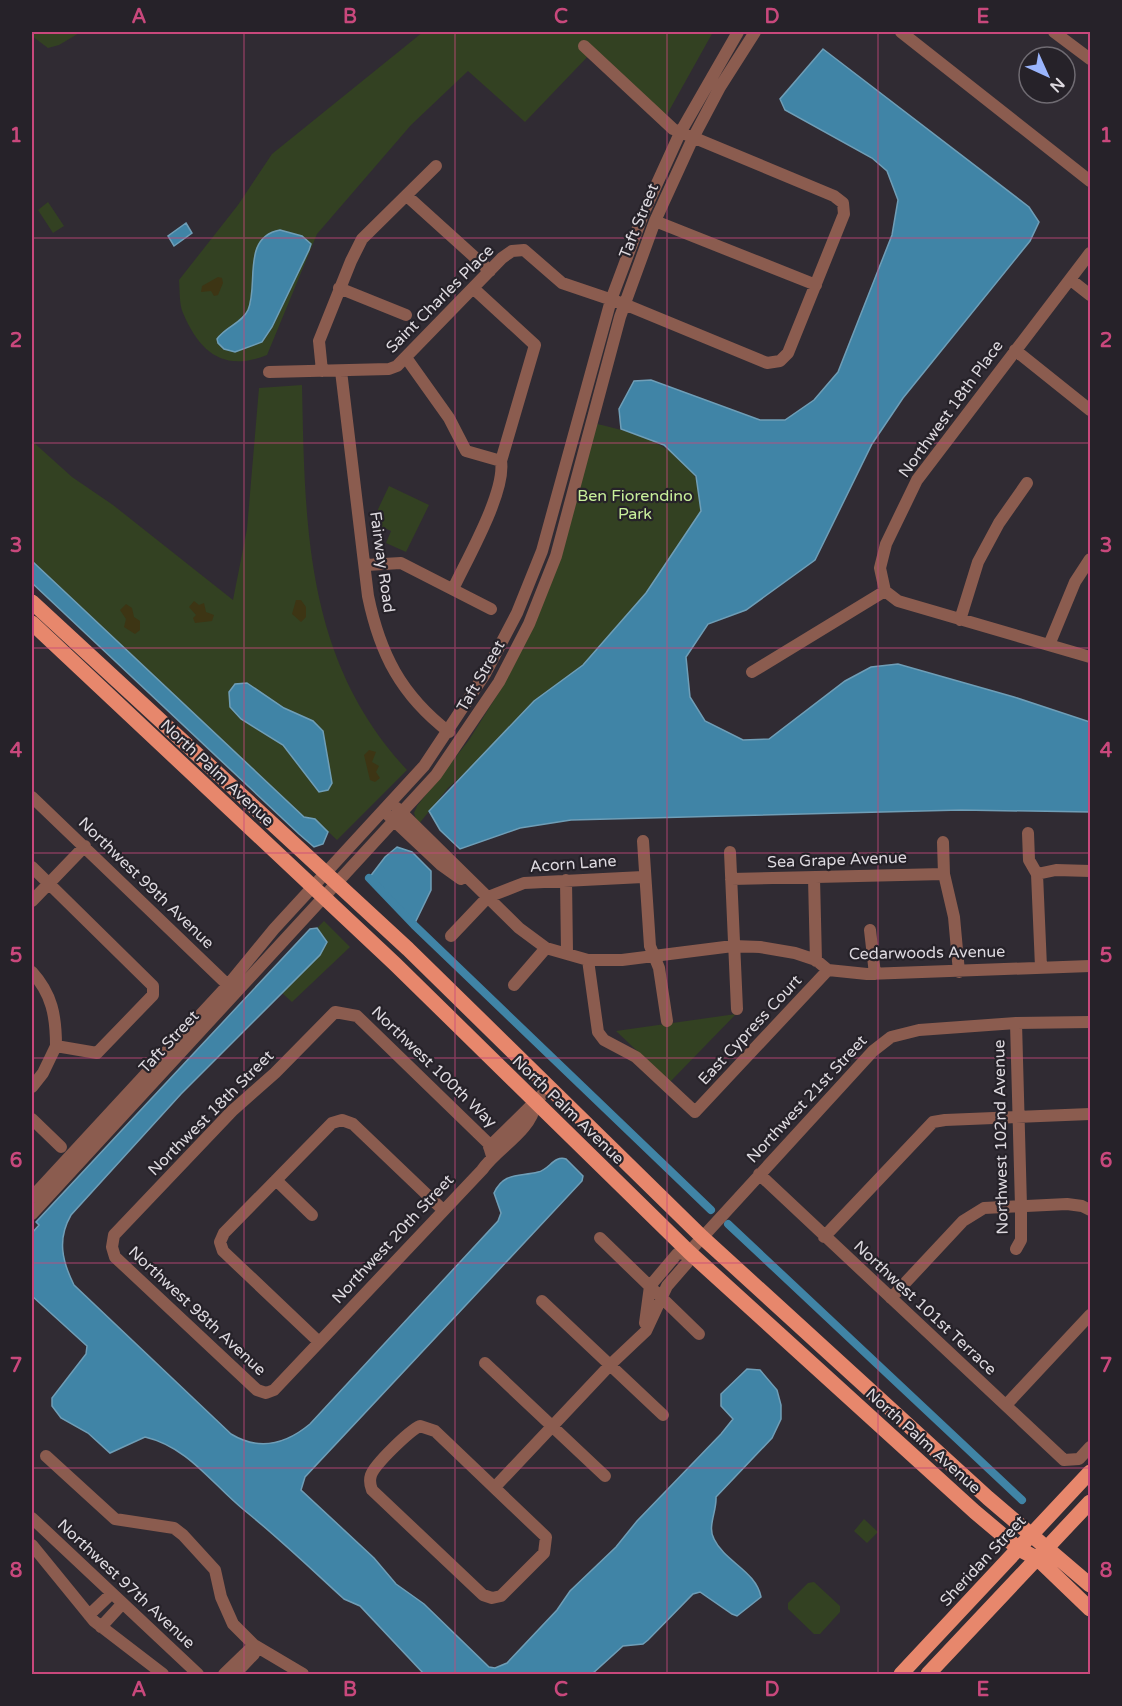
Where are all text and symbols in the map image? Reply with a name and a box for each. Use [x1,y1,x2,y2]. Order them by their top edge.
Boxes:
text: A [132,5,147,29]
text: B [343,5,357,29]
text: C [554,5,568,29]
text: D [764,5,780,29]
text: E [977,5,990,29]
north arrow [1017,45,1077,105]
text: N [1045,73,1069,97]
text: 1 [10,124,22,148]
text: 1 [1100,124,1112,148]
street label: Taft Street [615,181,663,261]
street label: Saint Charles Place [382,241,498,357]
text: 2 [10,329,22,353]
text: 2 [1100,329,1112,353]
street label: Northwest 18th Place [894,336,1008,482]
park label: Ben Fiorendino Park [577,486,693,524]
street label: Fairway Road [365,510,399,614]
text: 3 [10,534,22,558]
text: 3 [1100,534,1112,558]
street label: Taft Street [453,637,509,715]
street label: North Palm Avenue [156,715,278,831]
text: 4 [10,739,23,763]
text: 4 [1100,739,1113,763]
street label: Northwest 99th Avenue [74,813,218,953]
street label: Sea Grape Avenue [767,848,907,872]
street label: Acorn Lane [529,851,617,877]
street label: Cedarwoods Avenue [849,942,1005,964]
text: 5 [10,944,22,968]
text: 5 [1100,944,1112,968]
street label: East Cypress Court [694,971,806,1089]
street label: Northwest 100th Way [367,1002,501,1132]
street label: Taft Street [135,1006,203,1078]
street label: Northwest 21st Street [743,1031,871,1167]
street label: Northwest 102nd Avenue [989,1039,1013,1235]
street label: Northwest 18th Street [144,1046,278,1180]
street label: North Palm Avenue [508,1051,628,1169]
text: 6 [10,1149,22,1173]
text: 6 [1100,1149,1112,1173]
street label: Northwest 20th Street [328,1170,458,1308]
street label: Northwest 101st Terrace [849,1236,1001,1380]
street label: Northwest 98th Avenue [124,1242,270,1380]
text: 7 [10,1354,22,1378]
text: 7 [1100,1354,1112,1378]
street label: North Palm Avenue [861,1384,985,1498]
street label: Sheridan Street [936,1511,1030,1611]
street label: Northwest 97th Avenue [53,1515,199,1653]
text: 8 [10,1559,22,1583]
text: 8 [1100,1559,1112,1583]
text: A [132,1678,147,1702]
text: B [343,1678,357,1702]
text: C [554,1678,568,1702]
text: D [764,1678,780,1702]
text: E [977,1678,990,1702]

